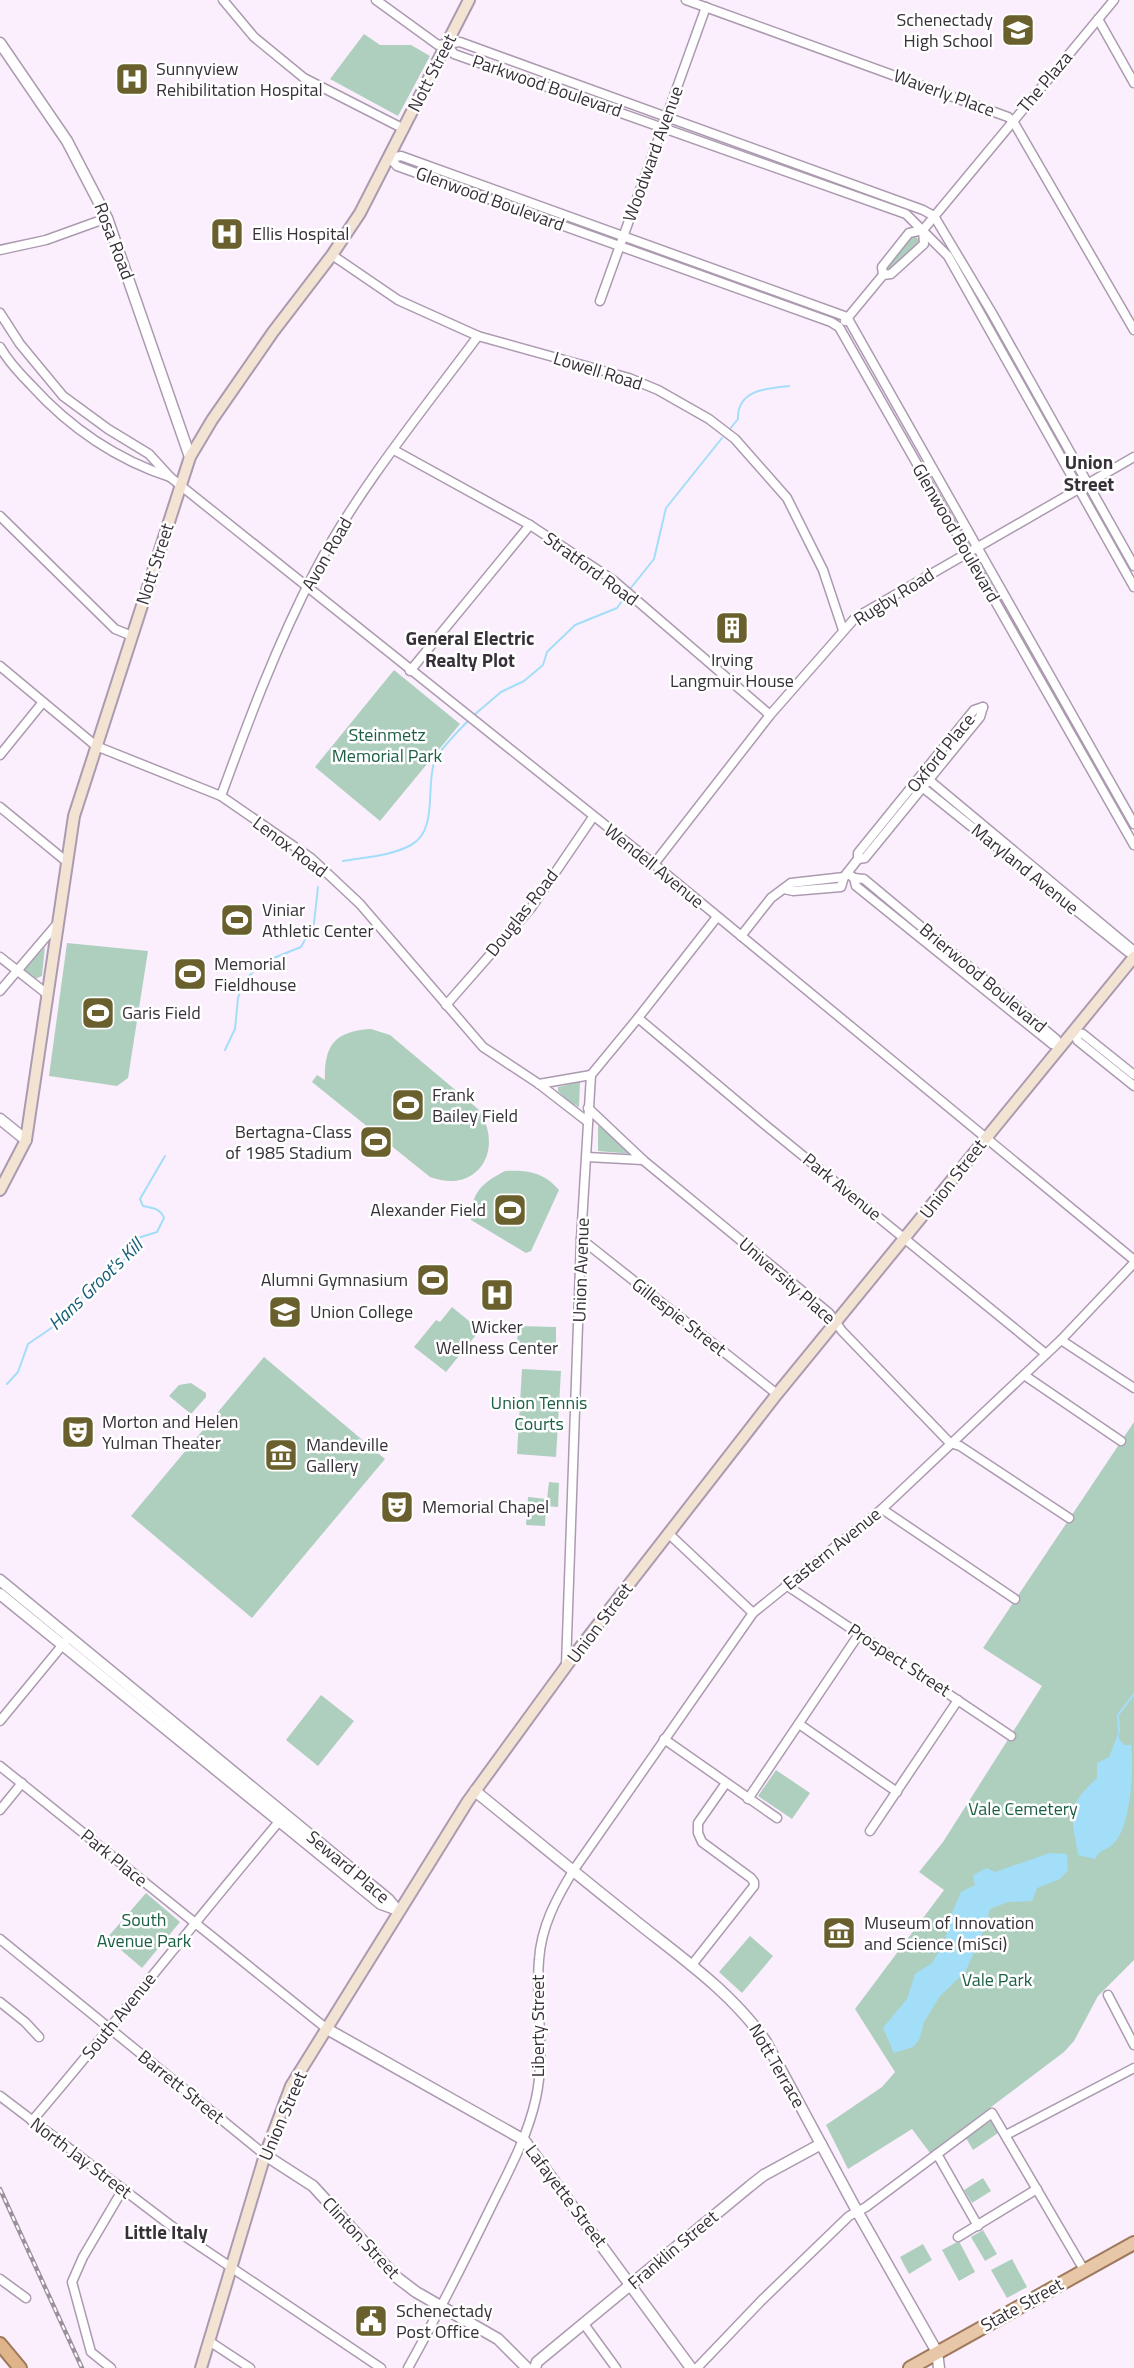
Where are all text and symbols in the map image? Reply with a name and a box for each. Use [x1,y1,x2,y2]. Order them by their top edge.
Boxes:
place label: Schenectady High School [896,6,993,54]
school or university icon: Schenectady High School [999,11,1037,49]
street label: Nott Street [400,28,463,117]
street label: The Plaza [1011,45,1079,118]
street label: Parkwood Boulevard [469,47,626,124]
place label: Sunnyview Rehibilitation Hospital [156,55,323,103]
hospital icon: Sunnyview Rehibilitation Hospital [113,60,151,98]
street label: Waverly Place [890,62,999,123]
street label: Woodward Avenue [615,82,690,225]
street label: Glenwood Boulevard [412,159,568,238]
street label: Rosa Road [87,198,142,283]
hospital icon: Ellis Hospital [208,215,246,253]
place label: Ellis Hospital [252,220,349,247]
street label: Lowell Road [550,344,646,397]
district label: Union Street [1064,447,1114,498]
street label: Glenwood Boulevard [906,458,1007,607]
street label: Avon Road [295,512,359,596]
street label: Nott Street [129,519,181,608]
street label: Stratford Road [538,525,644,612]
street label: Rugby Road [848,561,939,632]
building icon: Irving Langmuir House [713,609,751,647]
district label: General Electric Realty Plot [406,623,534,674]
place label: Irving Langmuir House [670,646,794,694]
street label: Oxford Place [900,707,981,798]
park label: Steinmetz Memorial Park [332,721,443,769]
street label: Lenox Road [247,809,333,884]
street label: Wendell Avenue [599,817,710,914]
street label: Maryland Avenue [966,817,1085,921]
street label: Douglas Road [479,863,564,962]
place label: Viniar Athletic Center [262,896,374,944]
sports icon: Viniar Athletic Center [218,901,256,939]
street label: Brierwood Boulevard [914,916,1053,1039]
place label: Memorial Fieldhouse [214,950,296,998]
sports icon: Memorial Fieldhouse [171,955,209,993]
sports icon: Garis Field [79,994,117,1032]
place label: Garis Field [122,999,201,1026]
place label: Frank Bailey Field [432,1081,518,1129]
sports icon: Frank Bailey Field [389,1086,427,1124]
place label: Bertagna-Class of 1985 Stadium [225,1118,352,1166]
sports icon: Bertagna-Class of 1985 Stadium [357,1123,395,1161]
street label: Union Street [913,1133,993,1224]
street label: Park Avenue [797,1146,888,1227]
sports icon: Alexander Field [491,1191,529,1229]
place label: Alexander Field [370,1196,486,1223]
street label: Union Avenue [565,1217,596,1323]
water label: Hans Groot's Kill [41,1230,150,1336]
street label: University Place [733,1231,842,1330]
sports icon: Alumni Gymnasium [414,1261,452,1299]
place label: Alumni Gymnasium [261,1266,408,1293]
street label: Gillespie Street [626,1271,733,1363]
hospital icon: Wicker Wellness Center [478,1276,516,1314]
school or university icon: Union College [266,1293,304,1331]
place label: Union College [310,1298,413,1325]
place label: Wicker Wellness Center [436,1313,558,1361]
park label: Union Tennis Courts [491,1389,587,1437]
place label: Morton and Helen Yulman Theater [102,1408,238,1456]
theatre icon: Morton and Helen Yulman Theater [59,1413,97,1451]
place label: Mandeville Gallery [306,1431,388,1479]
museum icon: Mandeville Gallery [262,1436,300,1474]
theatre icon: Memorial Chapel [378,1488,416,1526]
place label: Memorial Chapel [422,1493,549,1520]
street label: Eastern Avenue [777,1501,886,1597]
street label: Union Street [560,1576,639,1669]
street label: Prospect Street [843,1616,957,1703]
park label: Vale Cemetery [968,1795,1078,1822]
street label: Park Place [75,1822,154,1893]
street label: Seward Place [301,1824,396,1910]
park label: South Avenue Park [97,1906,192,1954]
place label: Museum of Innovation and Science (miSci) [864,1909,1034,1957]
museum icon: Museum of Innovation and Science (miSci) [820,1914,858,1952]
street label: South Avenue [75,1966,162,2065]
park label: Vale Park [962,1966,1033,1993]
street label: Liberty Street [524,1974,551,2077]
street label: Nott Terrace [742,2019,812,2113]
street label: Barrett Street [132,2043,231,2130]
street label: Union Street [252,2066,314,2165]
street label: North Jay Street [25,2110,138,2205]
street label: Lafayette Street [519,2139,614,2253]
street label: Clinton Street [316,2191,407,2285]
street label: Franklin Street [622,2203,724,2296]
district label: Little Italy [124,2217,208,2246]
street label: State Street [976,2270,1069,2338]
place label: Schenectady Post Office [396,2297,493,2345]
public building icon: Schenectady Post Office [352,2302,390,2340]

